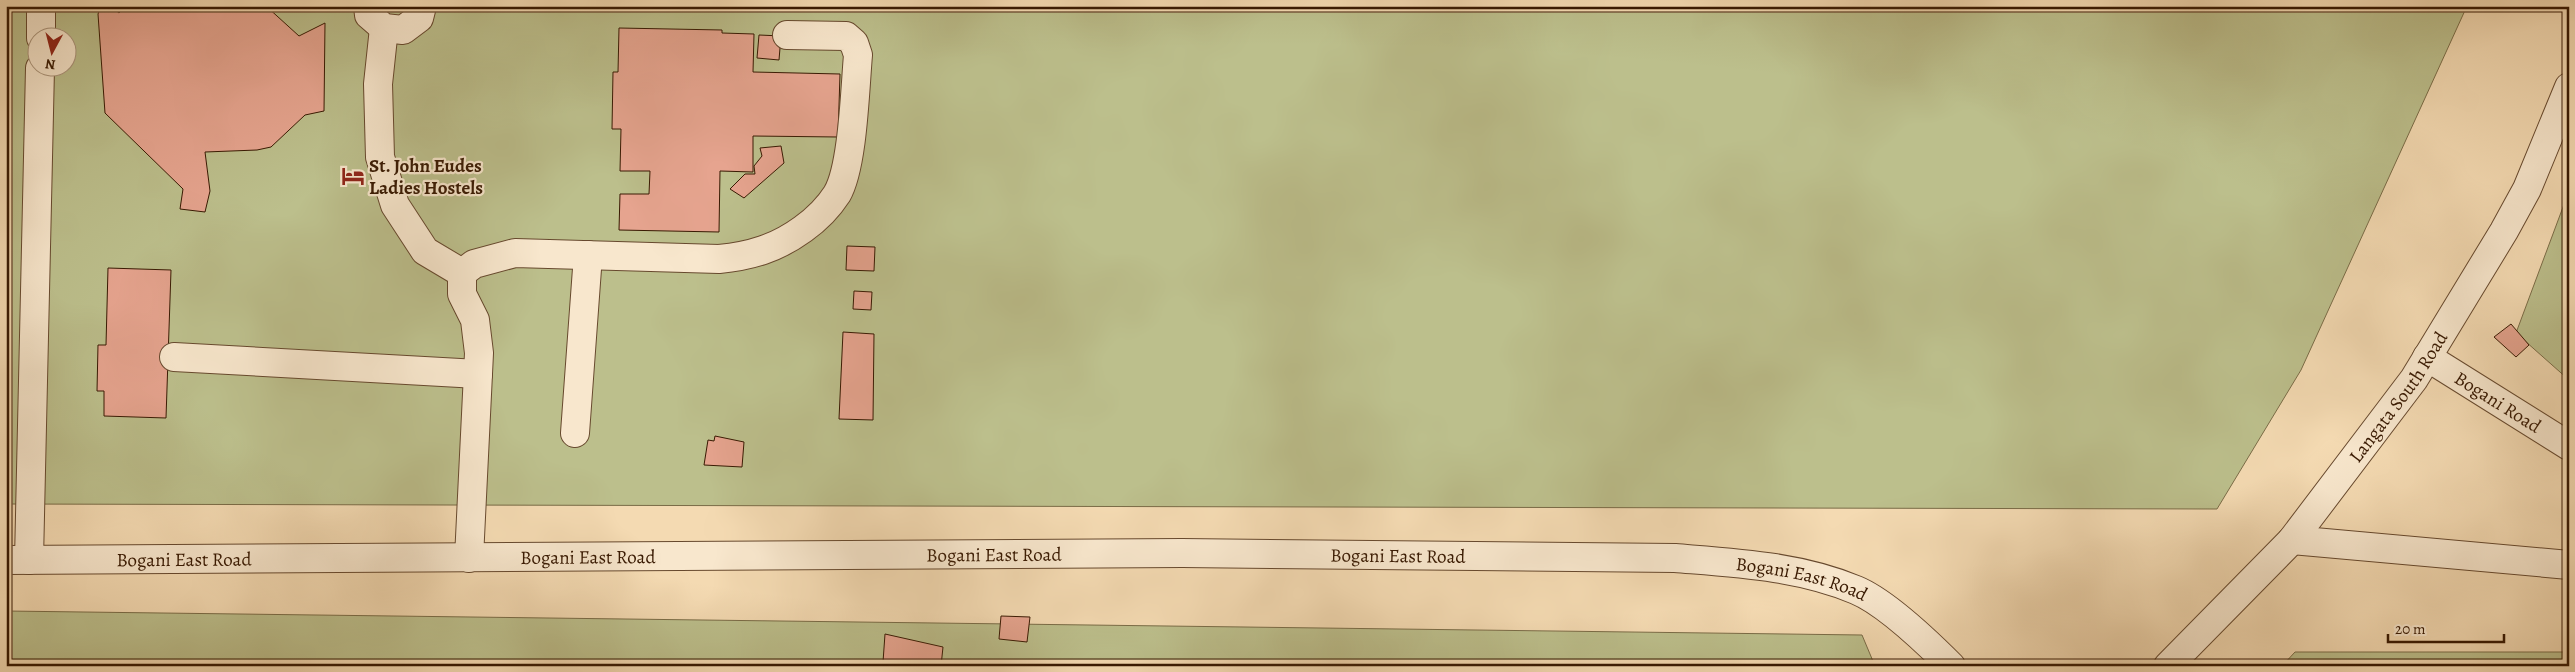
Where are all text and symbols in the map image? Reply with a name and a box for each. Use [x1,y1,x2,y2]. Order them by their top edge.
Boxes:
north arrow [28,28,78,78]
text: N [44,54,57,74]
place label: St. John Eudes Ladies Hostels [369,153,483,201]
hotel icon: St. John Eudes Ladies Hostels [340,163,366,189]
street label: Langata South Road [2343,326,2454,468]
street label: Bogani Road [2449,365,2547,440]
street label: Bogani East Road [926,542,1063,569]
street label: Bogani East Road [1330,543,1467,570]
street label: Bogani East Road [520,544,657,571]
street label: Bogani East Road [116,547,253,573]
street label: Bogani East Road [1735,551,1873,608]
scale bar [2388,612,2504,644]
text: 20 m [2395,619,2426,639]

